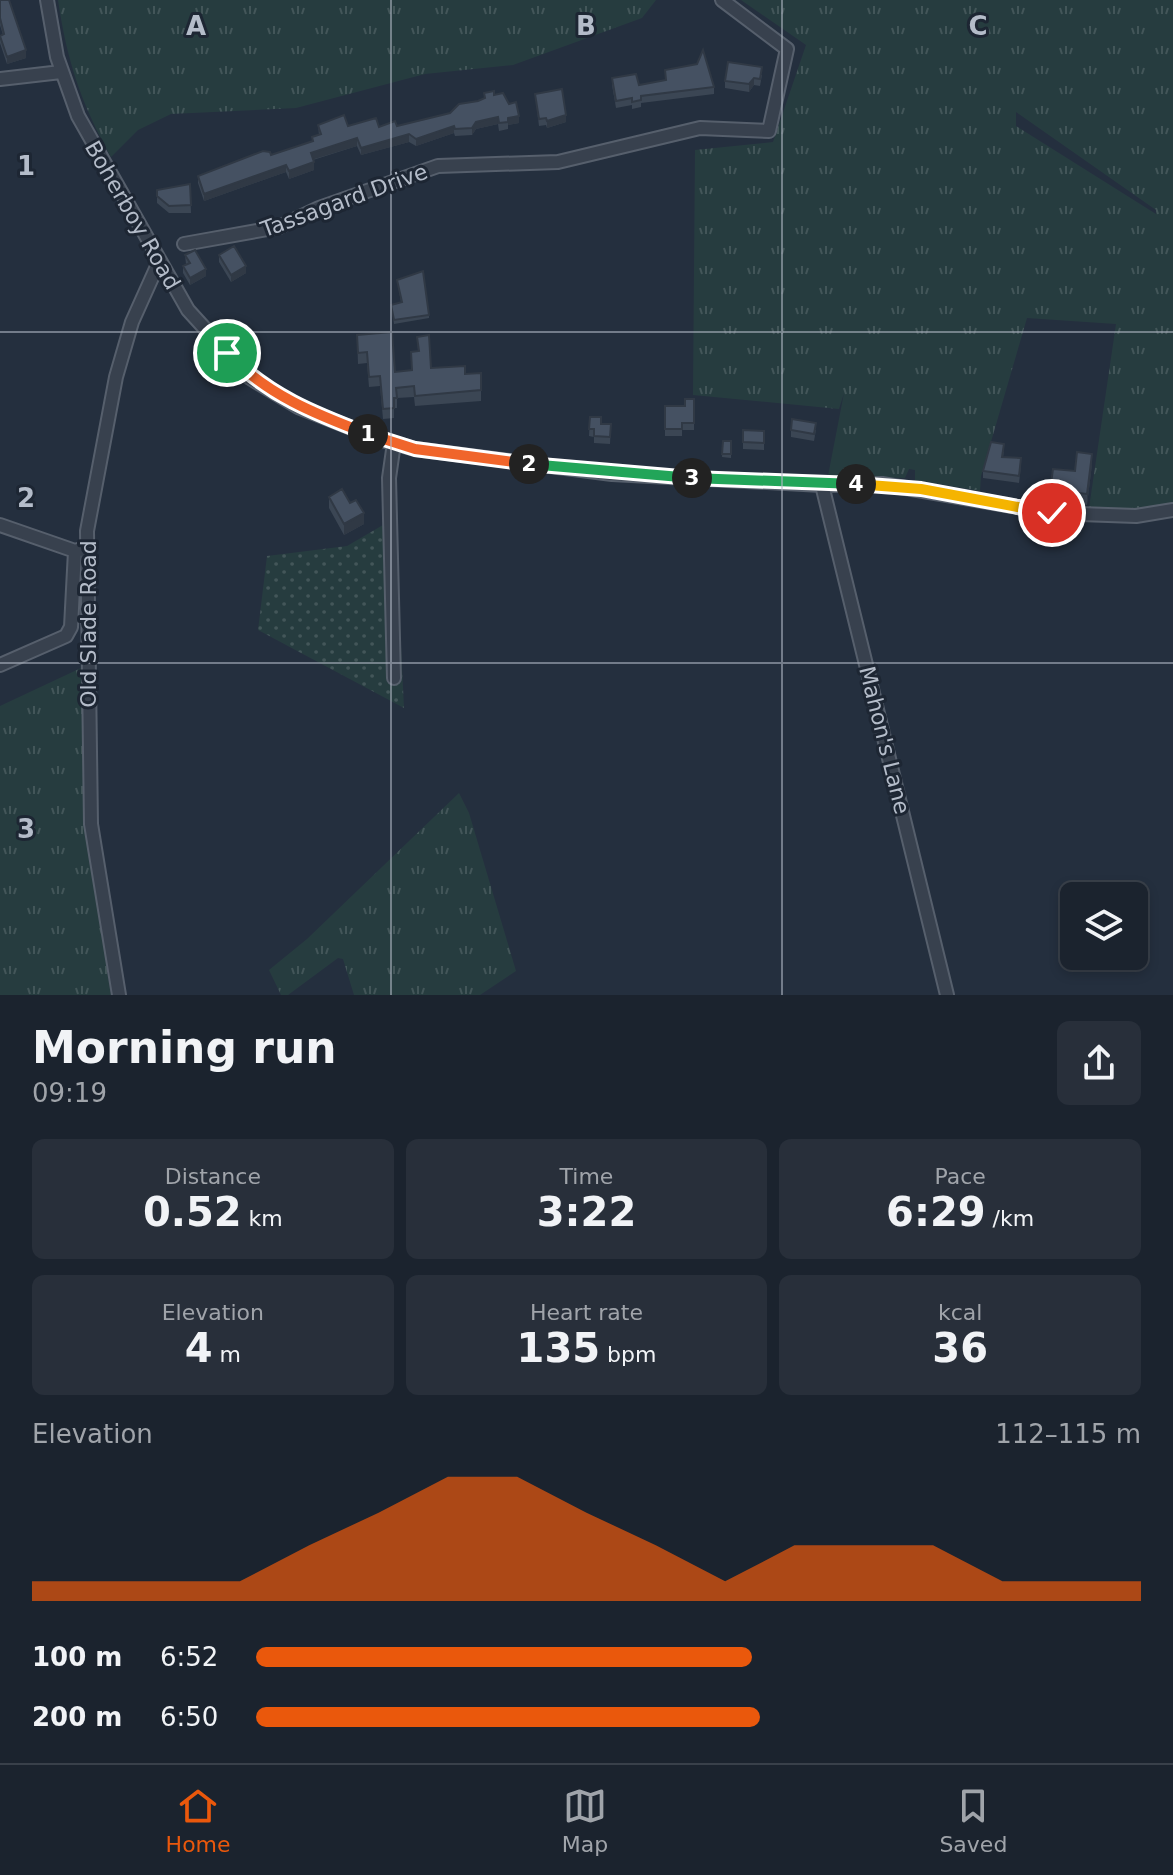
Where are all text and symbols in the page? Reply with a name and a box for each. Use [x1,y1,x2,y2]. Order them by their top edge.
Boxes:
text: A [186,11,206,41]
text: B [576,11,596,41]
text: C [968,11,988,41]
street label: Boherboy Road [80,136,185,294]
text: 1 [17,151,35,181]
street label: Tassagard Drive [257,159,431,243]
pin [193,319,261,387]
icon: arrive [205,331,249,375]
pin: 1 [348,414,388,454]
text: 1 [360,421,376,446]
pin: 2 [509,444,549,484]
text: 2 [521,451,537,476]
pin: 3 [672,458,712,498]
pin: 4 [836,464,876,504]
text: 3 [684,465,700,490]
text: 4 [848,471,864,496]
pin [1018,479,1086,547]
text: 2 [17,483,35,513]
icon: check [1030,491,1074,535]
street label: Old Slade Road [76,540,101,708]
street label: Mahon's Lane [854,664,915,817]
text: 3 [17,814,35,844]
map controls [1060,882,1148,970]
button: layers [1060,882,1148,970]
button: share [1057,1021,1141,1105]
text: Morning run [32,1022,337,1073]
text: 09:19 [32,1078,107,1108]
text: Distance [165,1164,261,1189]
text: Time [560,1164,613,1189]
text: Pace [934,1164,986,1189]
text: 0.52 [143,1189,242,1235]
text: 3:22 [537,1189,636,1235]
text: 6:29 [886,1189,986,1235]
text: km [242,1206,283,1231]
text: /km [986,1206,1034,1231]
text: Elevation [162,1300,264,1325]
text: Heart rate [530,1300,643,1325]
text: kcal [938,1300,982,1325]
text: 4 [185,1325,213,1371]
text: 135 [517,1325,600,1371]
text: 36 [932,1325,988,1371]
text: m [213,1342,241,1367]
text: bpm [600,1342,656,1367]
text: Elevation [32,1419,153,1449]
text: 112–115 m [995,1419,1141,1449]
text: 100 m [32,1642,122,1672]
text: 6:52 [160,1642,218,1672]
text: 200 m [32,1702,122,1732]
text: 6:50 [160,1702,218,1732]
tab: Home [166,1784,231,1857]
tab: Map [562,1784,608,1857]
tab: Saved [939,1784,1007,1857]

